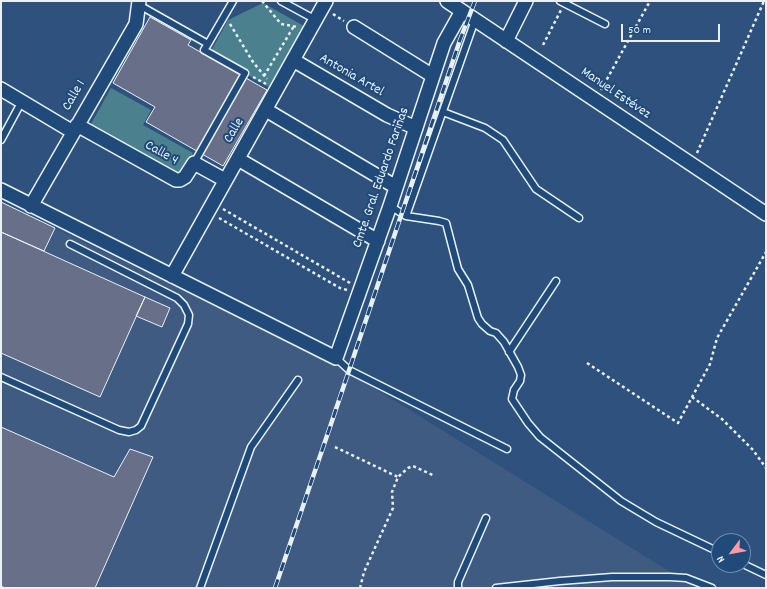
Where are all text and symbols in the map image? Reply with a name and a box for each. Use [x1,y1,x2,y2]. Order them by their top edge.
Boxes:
scale bar [623,16,722,42]
text: 50 m [628,22,651,39]
street label: Antonia Artel [316,51,386,101]
street label: Manuel Estévez [577,64,653,124]
street label: Calle 1 [60,78,90,114]
street label: Cmte. Gral. Eduardo Fariñas [350,106,414,250]
street label: Calle [221,115,249,147]
street label: Calle 4 [141,138,181,170]
north arrow [711,533,751,573]
text: N [713,552,730,565]

